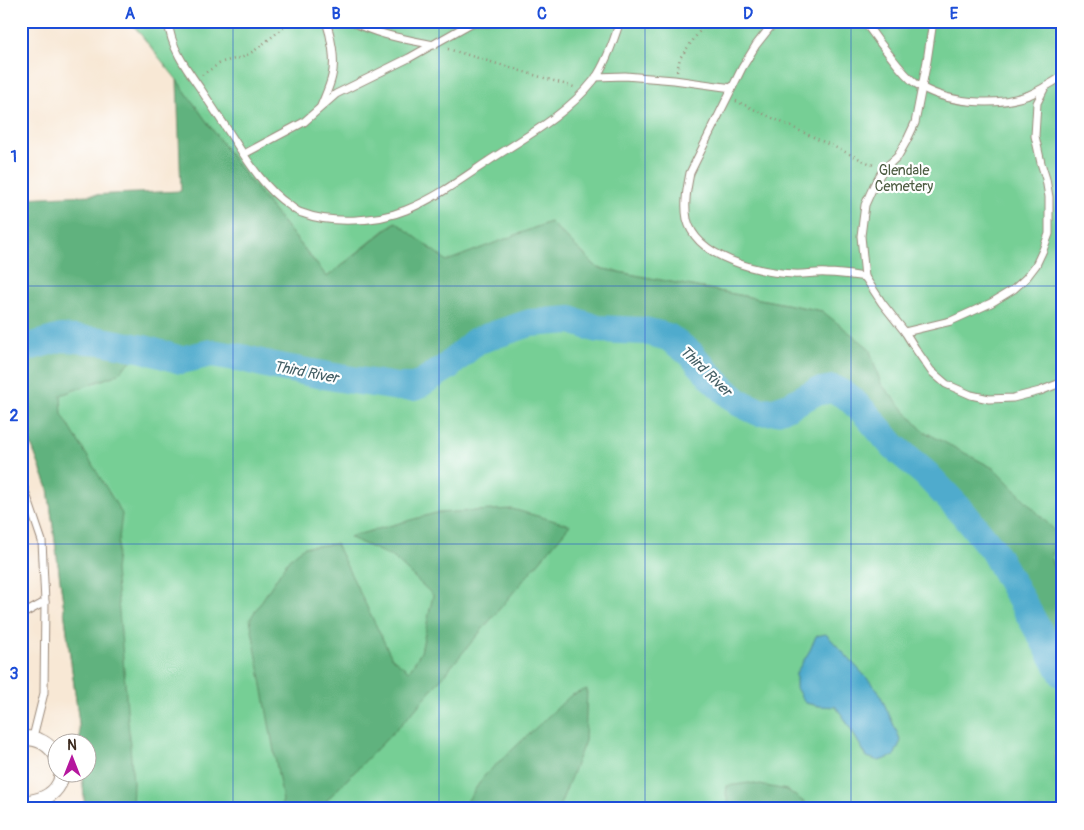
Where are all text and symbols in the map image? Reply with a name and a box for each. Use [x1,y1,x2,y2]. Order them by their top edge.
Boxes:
text: A [125,4,136,24]
text: B [331,4,341,24]
text: C [537,4,547,24]
text: D [743,4,753,24]
text: E [950,4,959,24]
text: 1 [11,147,17,167]
park label: Glendale Cemetery [875,162,933,195]
water label: Third River [676,342,737,402]
water label: Third River [272,357,341,388]
text: 2 [10,406,19,426]
text: 3 [10,664,19,684]
north arrow [48,732,98,782]
text: N [67,737,77,754]

